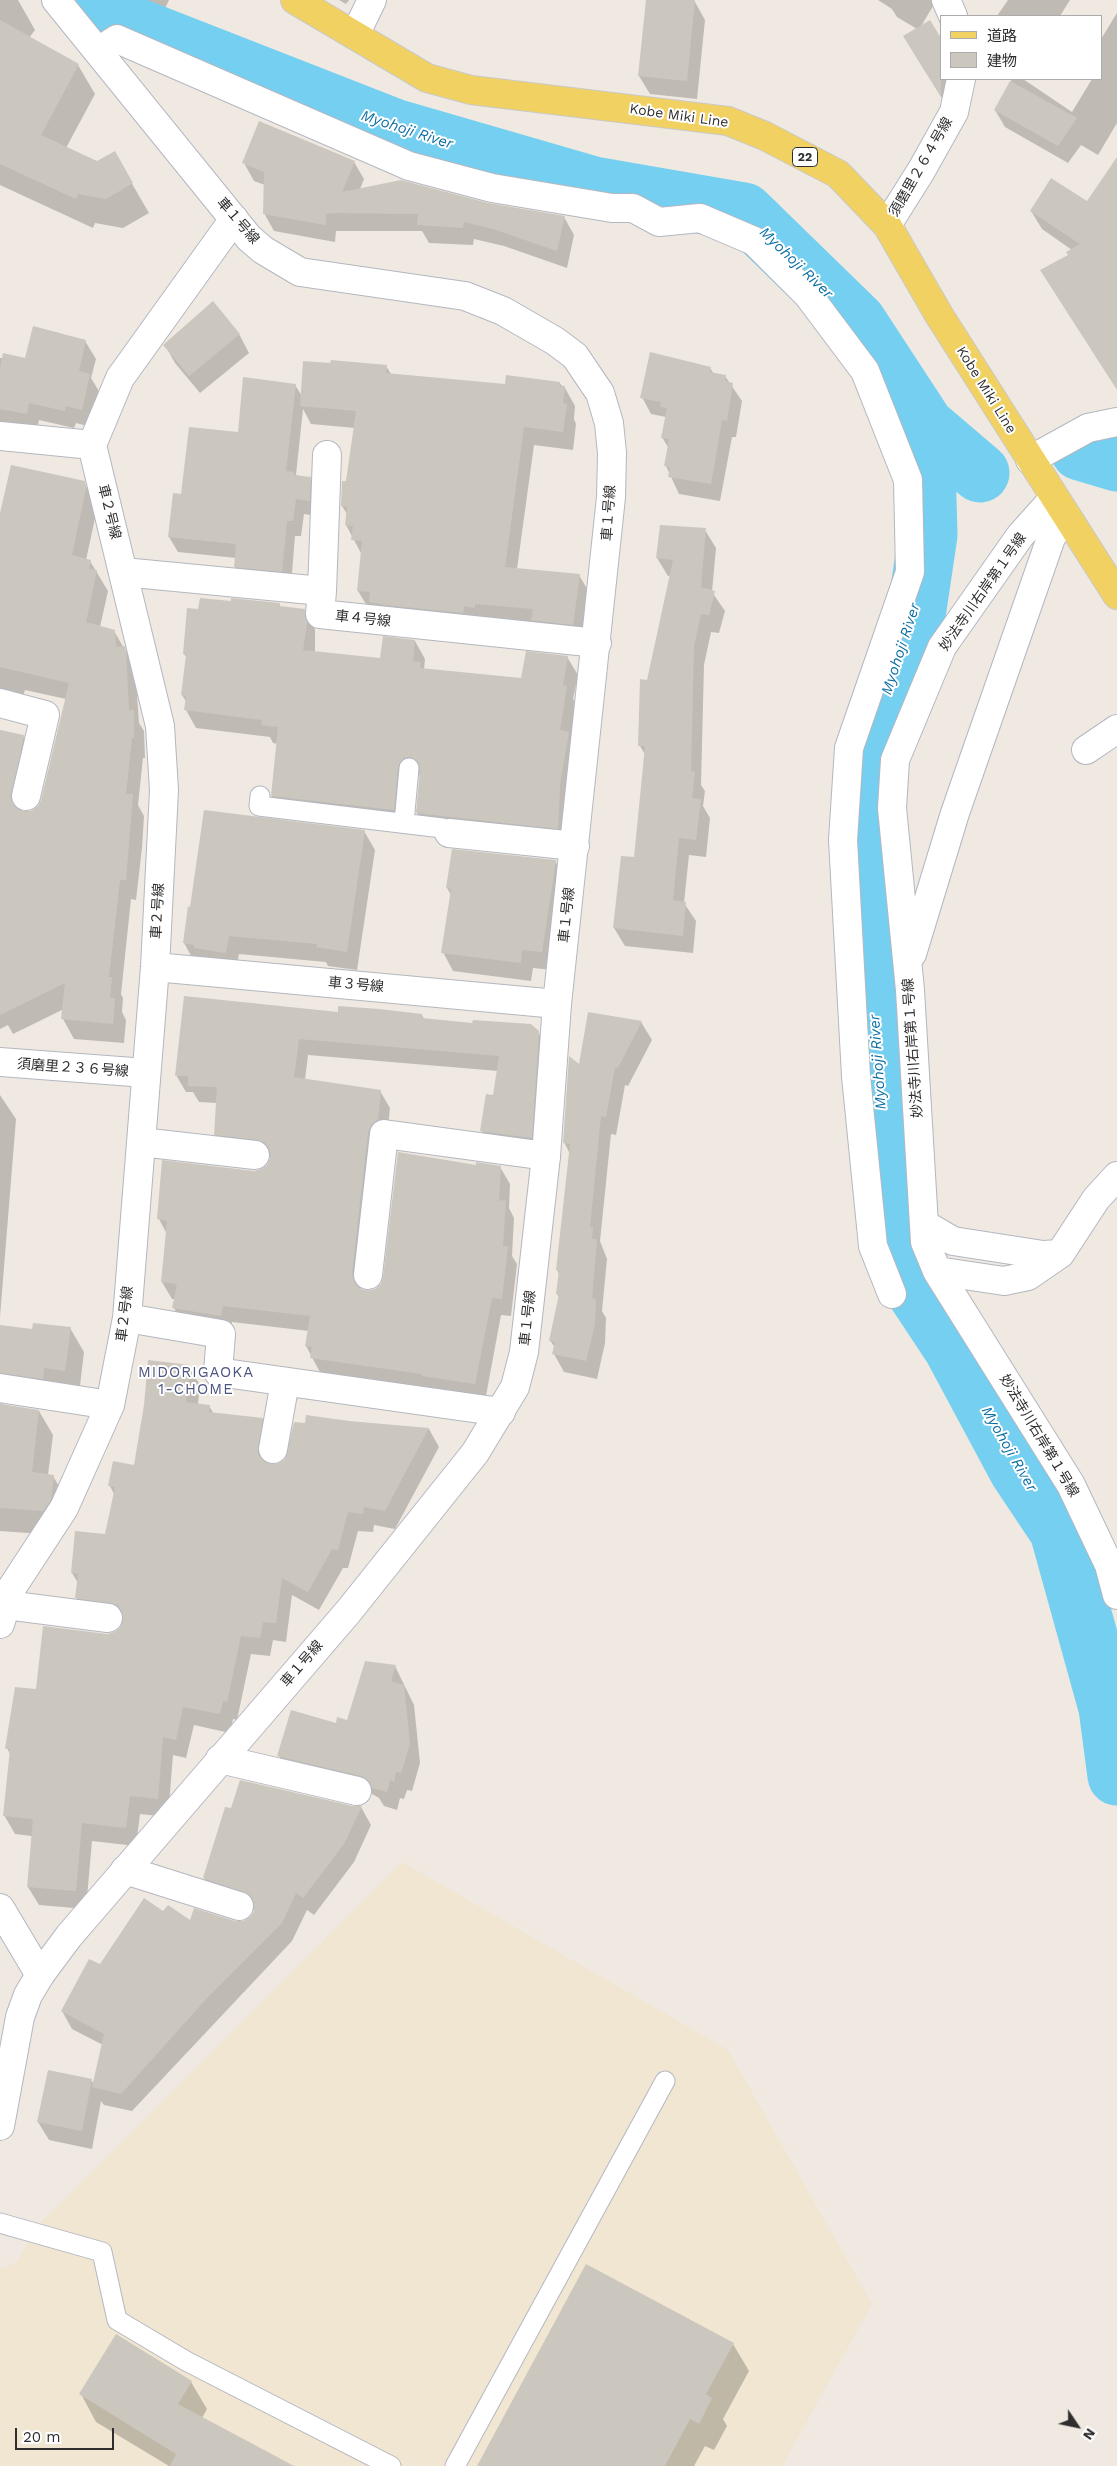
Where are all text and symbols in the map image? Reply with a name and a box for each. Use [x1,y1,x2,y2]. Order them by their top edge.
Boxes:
legend [940,15,1102,80]
text: 道路 [987,27,1017,45]
text: 建物 [987,52,1017,70]
street label: Kobe Miki Line [629,101,729,131]
water label: Myohoji River [359,107,455,153]
street label: 須磨里２６４号線 [886,114,956,220]
road number: 22 [792,148,818,166]
street label: 車１号線 [213,194,263,248]
water label: Myohoji River [755,223,837,303]
street label: Kobe Miki Line [952,343,1020,437]
street label: 車２号線 [94,483,124,541]
street label: 車１号線 [599,484,619,542]
street label: 妙法寺川右岸第１号線 [936,530,1030,654]
water label: Myohoji River [878,601,924,697]
street label: 車４号線 [334,608,392,630]
street label: 車２号線 [148,883,168,939]
street label: 車１号線 [556,886,578,944]
street label: 車３号線 [327,974,385,996]
street label: 妙法寺川右岸第１号線 [900,978,926,1118]
water label: Myohoji River [866,1014,890,1110]
street label: 須磨里２３６号線 [17,1056,129,1080]
street label: 車２号線 [113,1285,137,1343]
street label: 車１号線 [517,1289,539,1347]
district label: MIDORIGAOKA 1-CHOME [137,1364,255,1399]
street label: 妙法寺川右岸第１号線 [996,1372,1082,1500]
water label: Myohoji River [977,1403,1041,1495]
street label: 車１号線 [277,1637,327,1691]
north arrow [1052,2401,1102,2451]
scale bar [18,2418,116,2450]
text: N [1080,2426,1099,2443]
text: 20 m [23,2428,61,2446]

